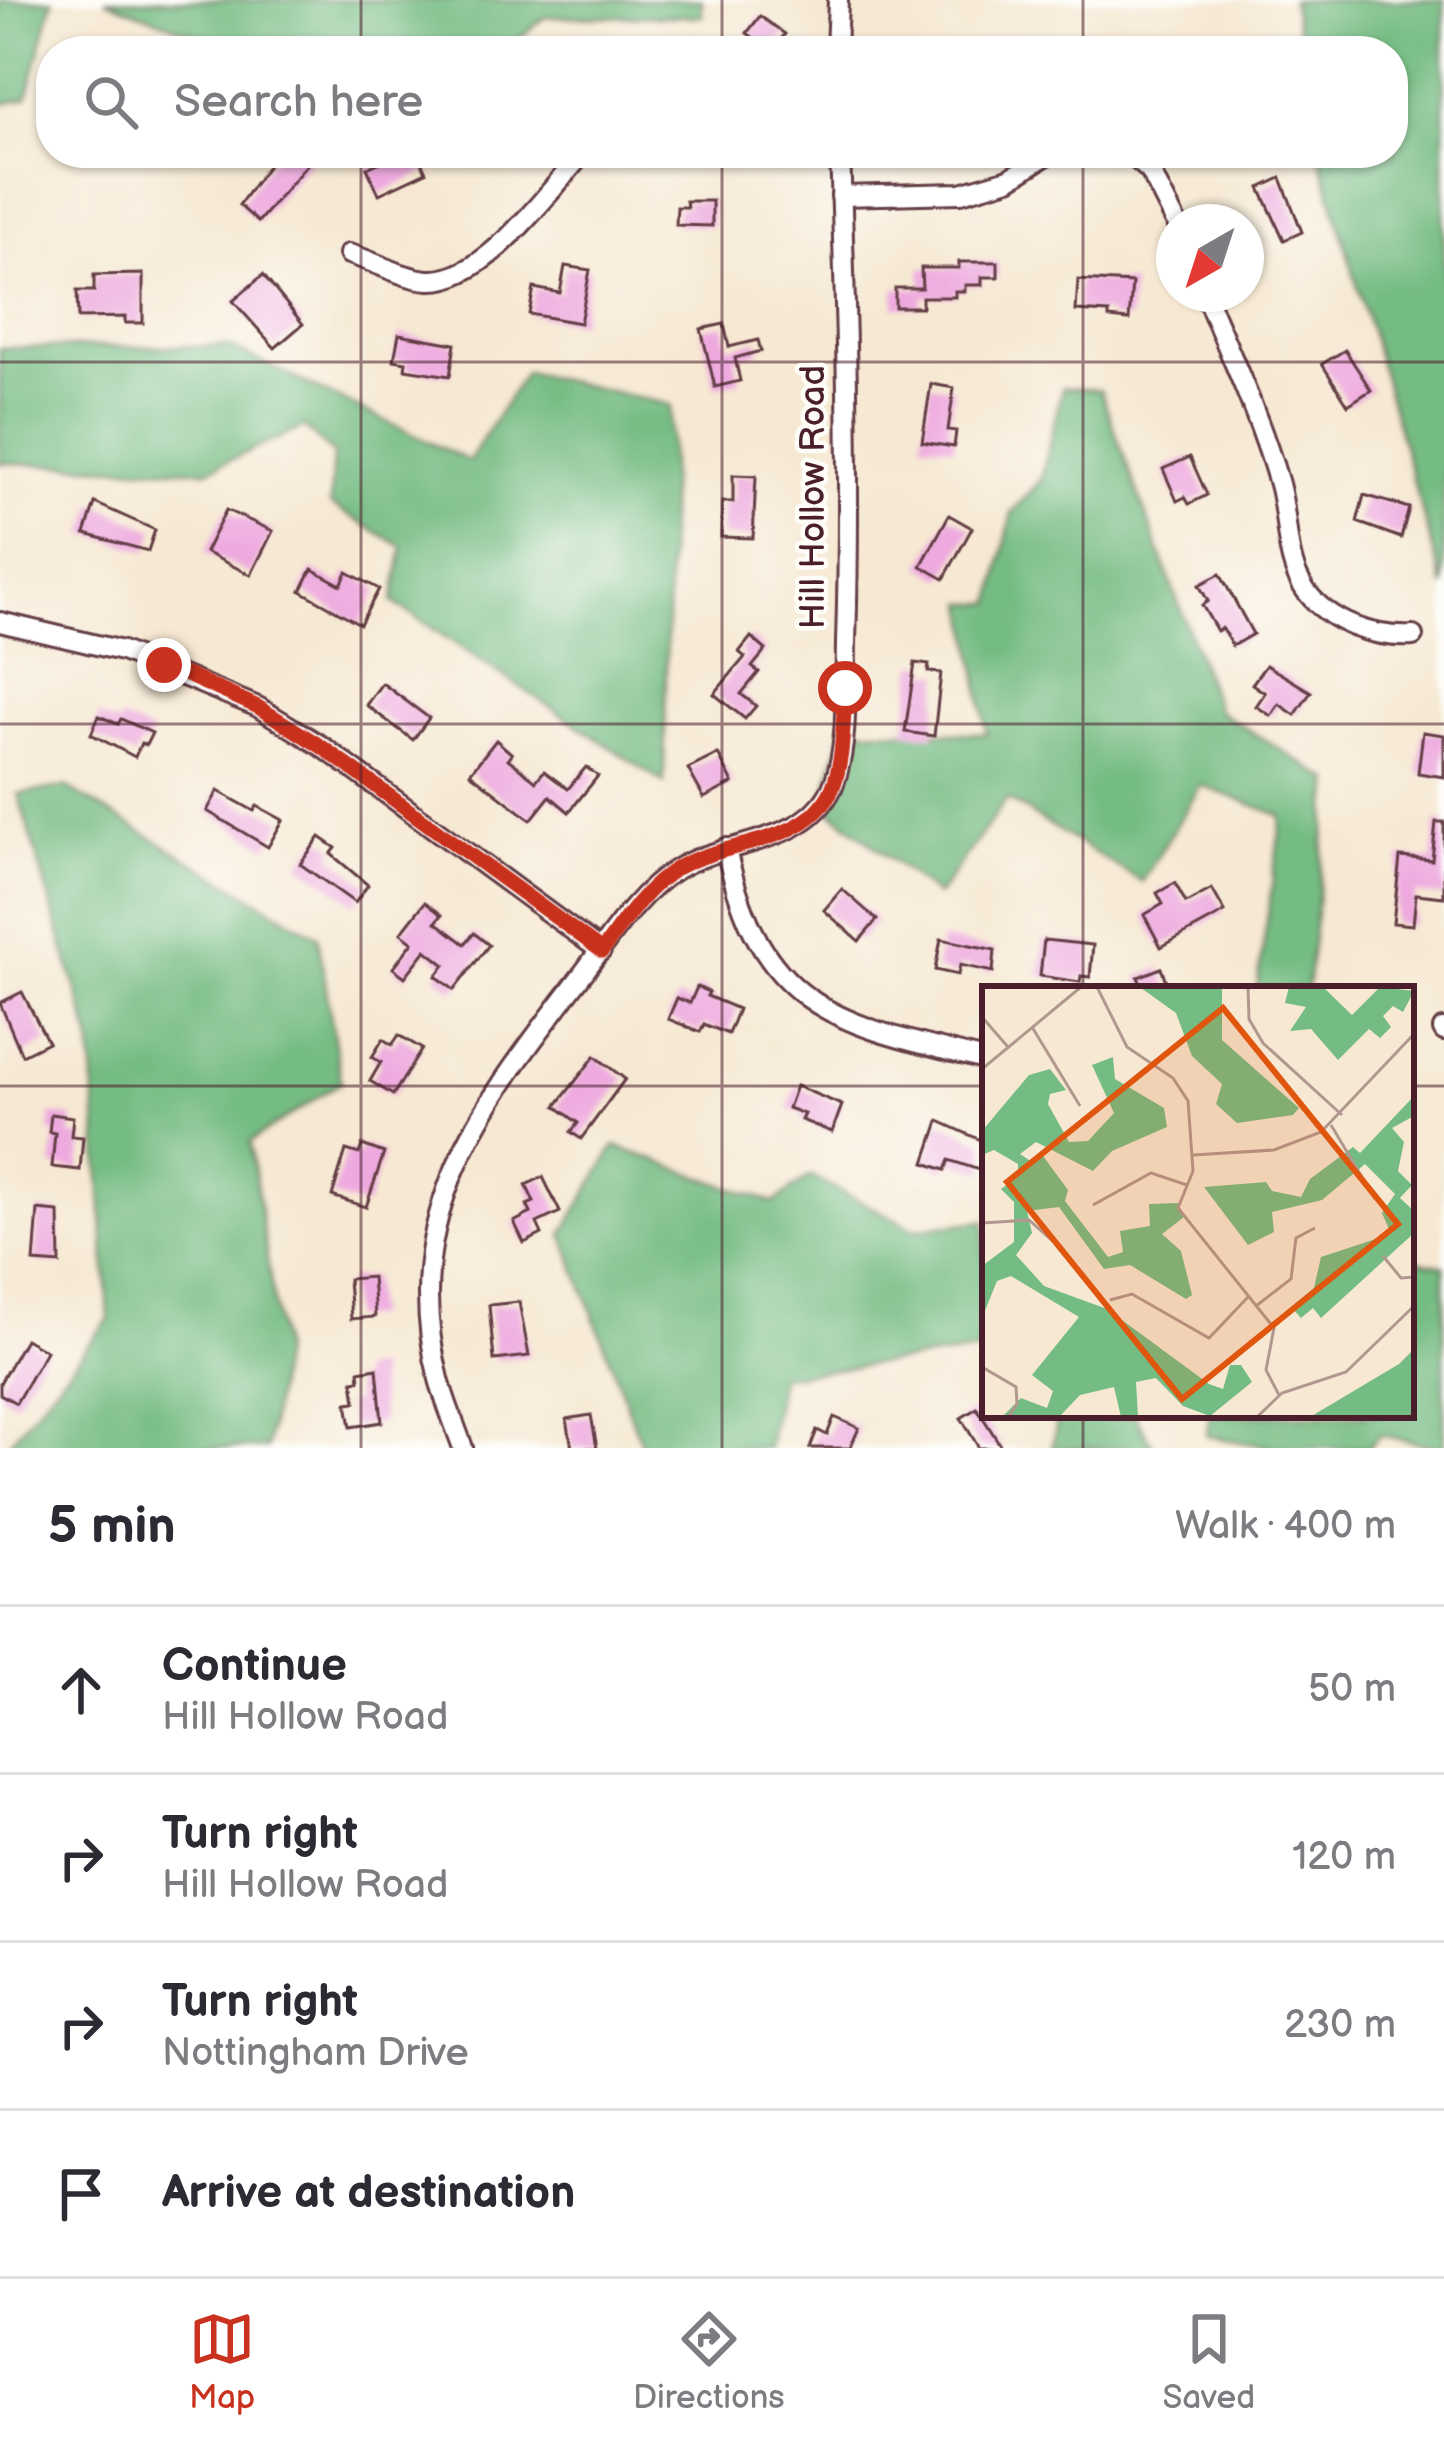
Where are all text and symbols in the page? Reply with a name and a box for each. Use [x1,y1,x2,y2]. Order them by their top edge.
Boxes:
search box [36,36,1408,168]
icon: search [78,69,144,135]
text: Search here [174,75,423,130]
north arrow [1156,204,1264,312]
street label: Hill Hollow Road [792,365,835,629]
route end [137,638,191,692]
route start [818,661,872,715]
inset map [982,986,1414,1418]
text: 5 min [48,1496,176,1557]
text: Walk · 400 m [1175,1503,1396,1550]
text: Continue [162,1639,347,1694]
icon: ahead [48,1657,114,1723]
text: 50 m [1308,1666,1396,1713]
text: Hill Hollow Road [162,1694,448,1741]
text: Turn right [162,1807,358,1862]
icon: right [48,1825,114,1891]
text: 120 m [1292,1834,1396,1881]
text: Hill Hollow Road [162,1862,448,1909]
text: Turn right [162,1975,358,2030]
icon: right [48,1993,114,2059]
text: 230 m [1284,2002,1396,2049]
text: Nottingham Drive [162,2030,469,2077]
icon: arrive [48,2161,114,2227]
text: Arrive at destination [162,2166,575,2221]
tab: Map [189,2306,255,2418]
tab: Directions [633,2306,785,2418]
tab: Saved [1162,2306,1255,2418]

